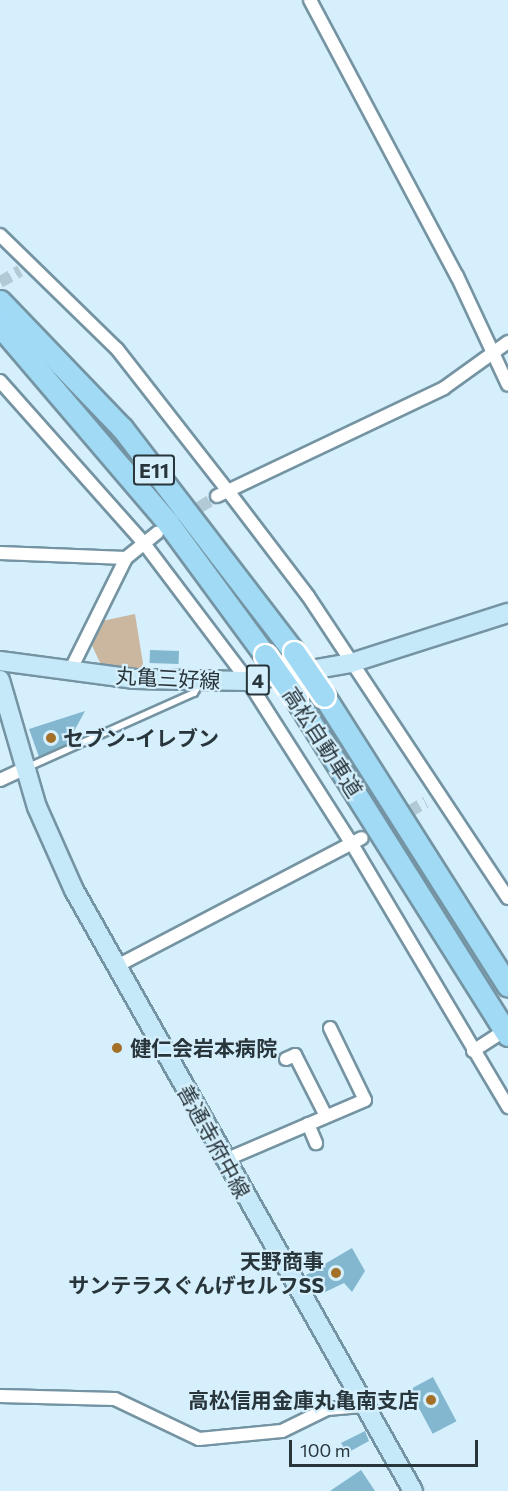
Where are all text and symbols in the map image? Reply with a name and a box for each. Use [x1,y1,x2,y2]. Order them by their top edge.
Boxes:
road number: E11 [132,453,176,487]
street label: 丸亀三好線 [115,663,221,693]
road number: 4 [244,663,272,697]
street label: 高松自動車道 [278,682,368,802]
place label: セブン-イレブン [63,725,219,751]
marker: セブン-イレブン [44,731,58,745]
place label: 健仁会岩本病院 [130,1035,277,1061]
marker: 健仁会岩本病院 [108,1039,126,1057]
street label: 善通寺府中線 [172,1080,256,1202]
place label: 天野商事 サンテラスぐんげセルフSS [68,1248,324,1298]
marker: 天野商事 サンテラスぐんげセルフSS [329,1266,343,1280]
place label: 高松信用金庫丸亀南支店 [188,1387,419,1413]
marker: 高松信用金庫丸亀南支店 [424,1393,438,1407]
scale bar [292,1428,481,1466]
text: 100 m [300,1439,350,1461]

